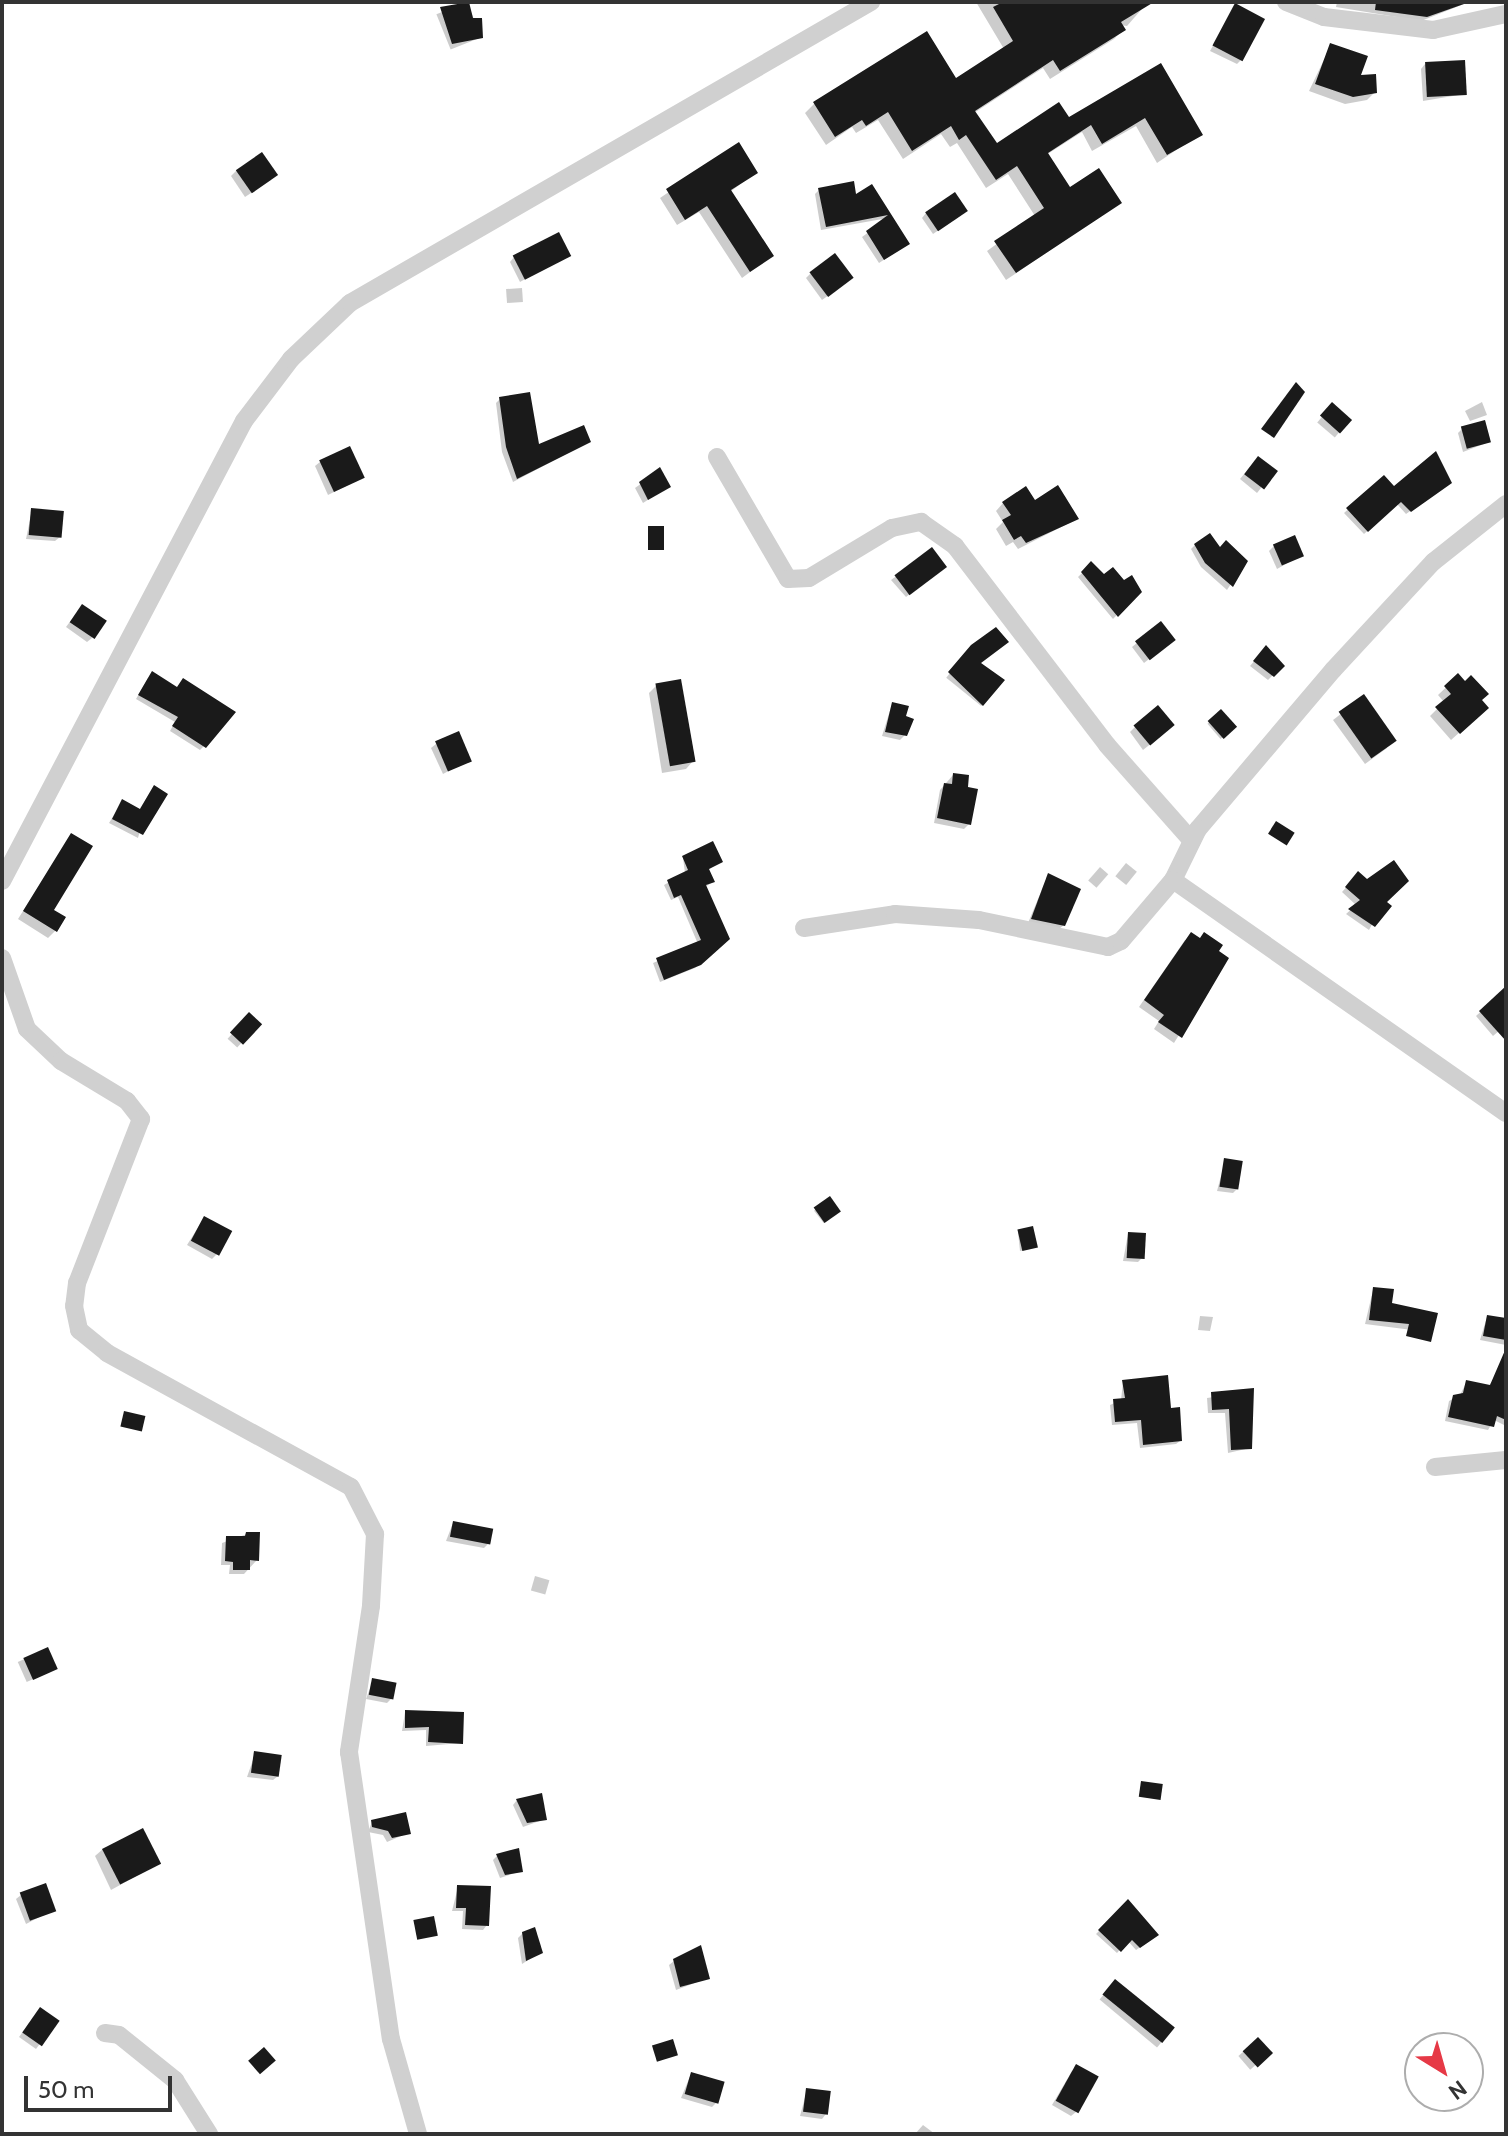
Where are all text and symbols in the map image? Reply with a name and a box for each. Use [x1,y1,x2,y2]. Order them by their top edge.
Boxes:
north arrow [1404,2032,1484,2112]
scale bar [28,2060,176,2110]
text: 50 m [38,2075,94,2104]
text: N [1443,2075,1472,2105]

